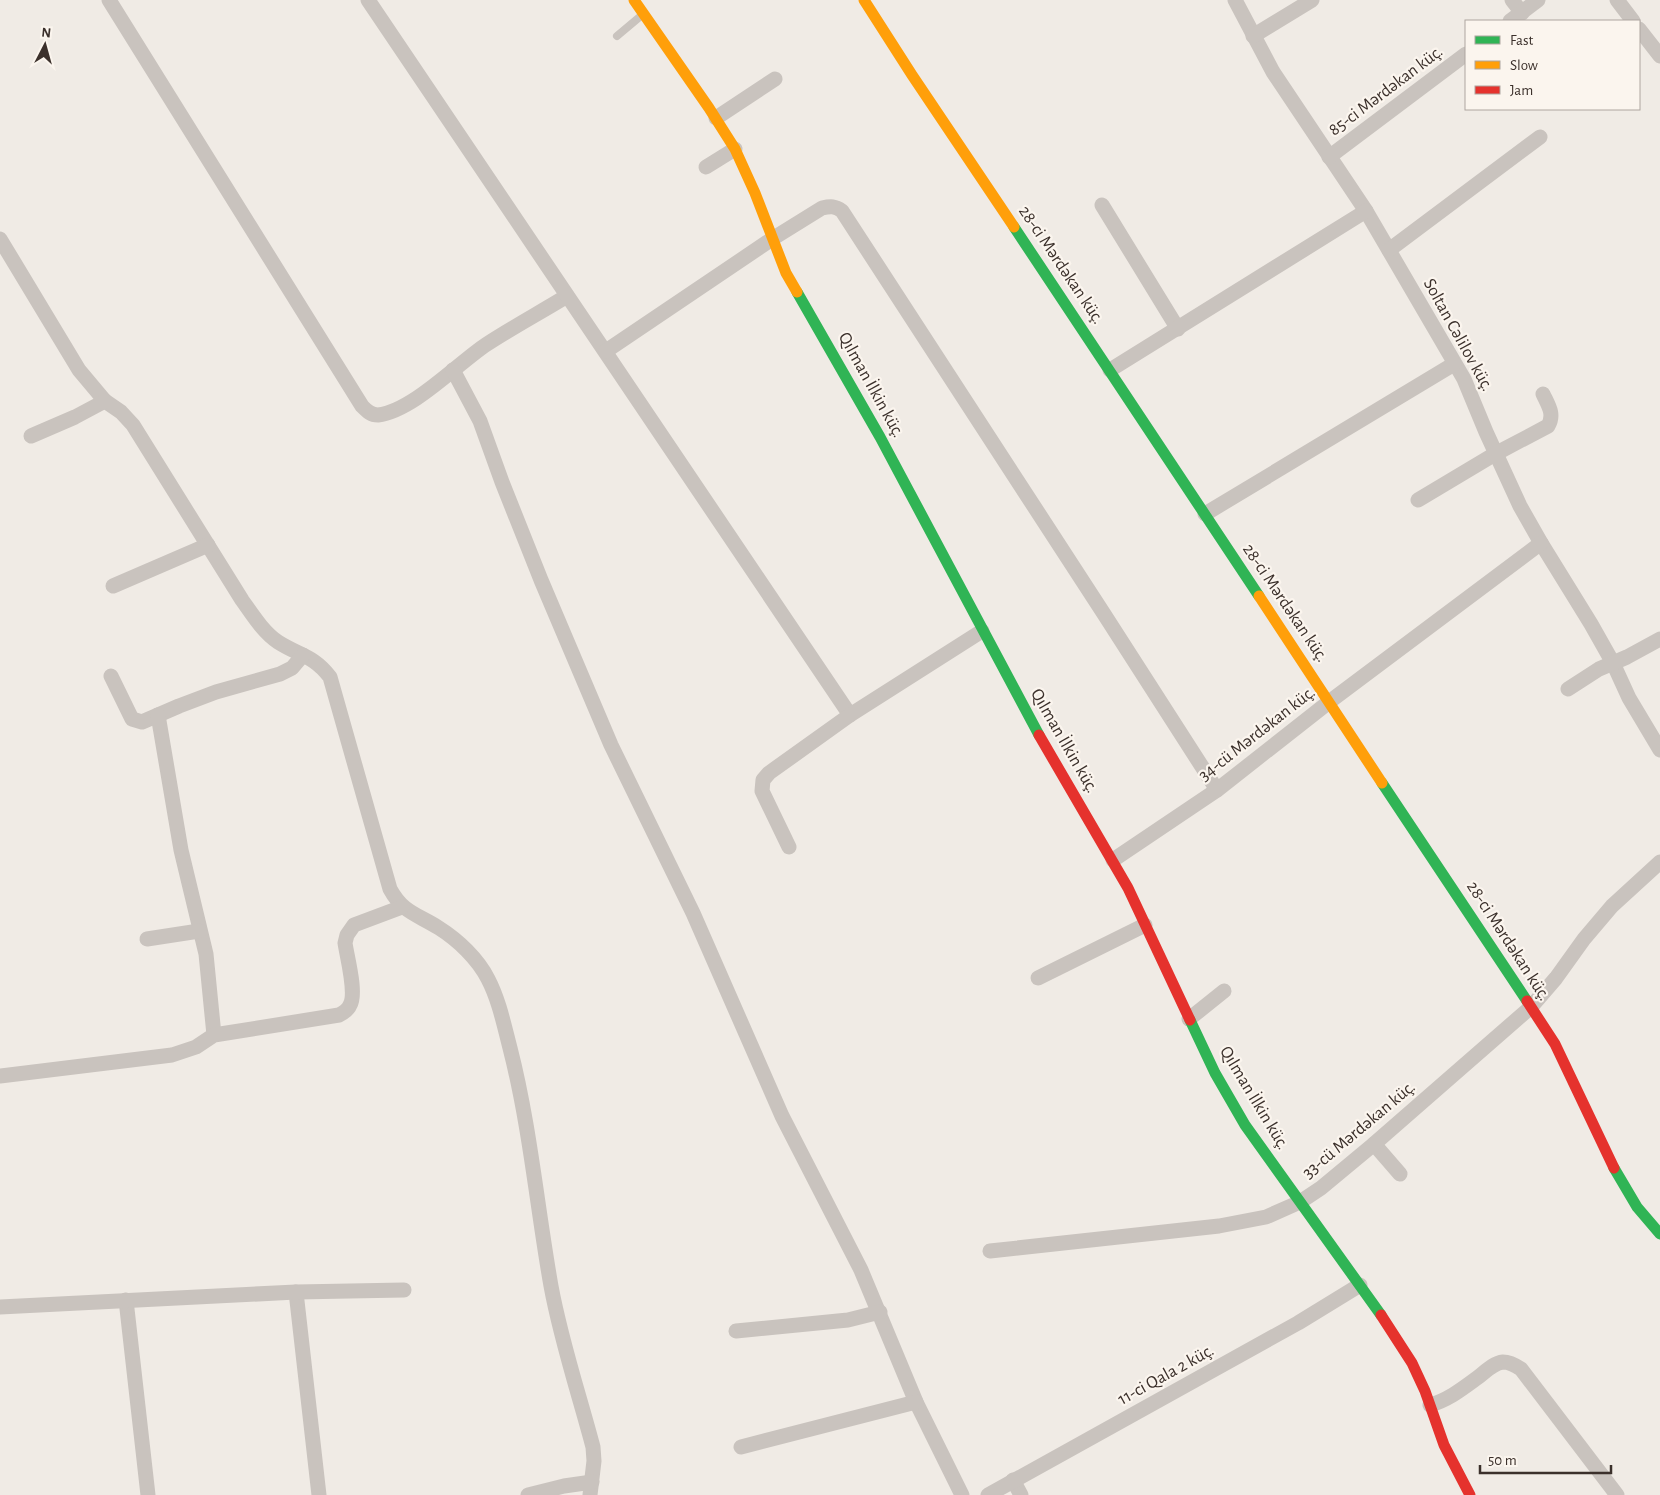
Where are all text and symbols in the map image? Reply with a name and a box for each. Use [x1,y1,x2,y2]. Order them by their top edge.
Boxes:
north arrow [20,20,70,70]
legend [1465,20,1640,110]
text: N [41,26,52,41]
text: Fast [1510,33,1534,48]
street label: 85-ci Mərdəkan küç. [1326,42,1446,140]
text: Slow [1510,58,1538,73]
text: Jam [1510,83,1533,98]
street label: 28-ci Mərdəkan küç. [1015,203,1107,327]
street label: Soltan Cəlilov küç. [1420,276,1496,394]
street label: Qılman İlkin küç. [835,328,909,441]
street label: 28-ci Mərdəkan küç. [1239,541,1331,665]
street label: 34-cü Mərdəkan küç. [1195,683,1319,785]
street label: Qılman İlkin küç. [1027,685,1103,796]
street label: 28-ci Mərdəkan küç. [1463,878,1553,1004]
street label: Qılman İlkin küç. [1216,1042,1294,1153]
street label: 33-cü Mərdəkan küç. [1299,1078,1419,1182]
street label: 11-ci Qala 2 küç. [1115,1341,1217,1409]
scale bar [1480,1442,1611,1474]
text: 50 m [1488,1453,1517,1468]

